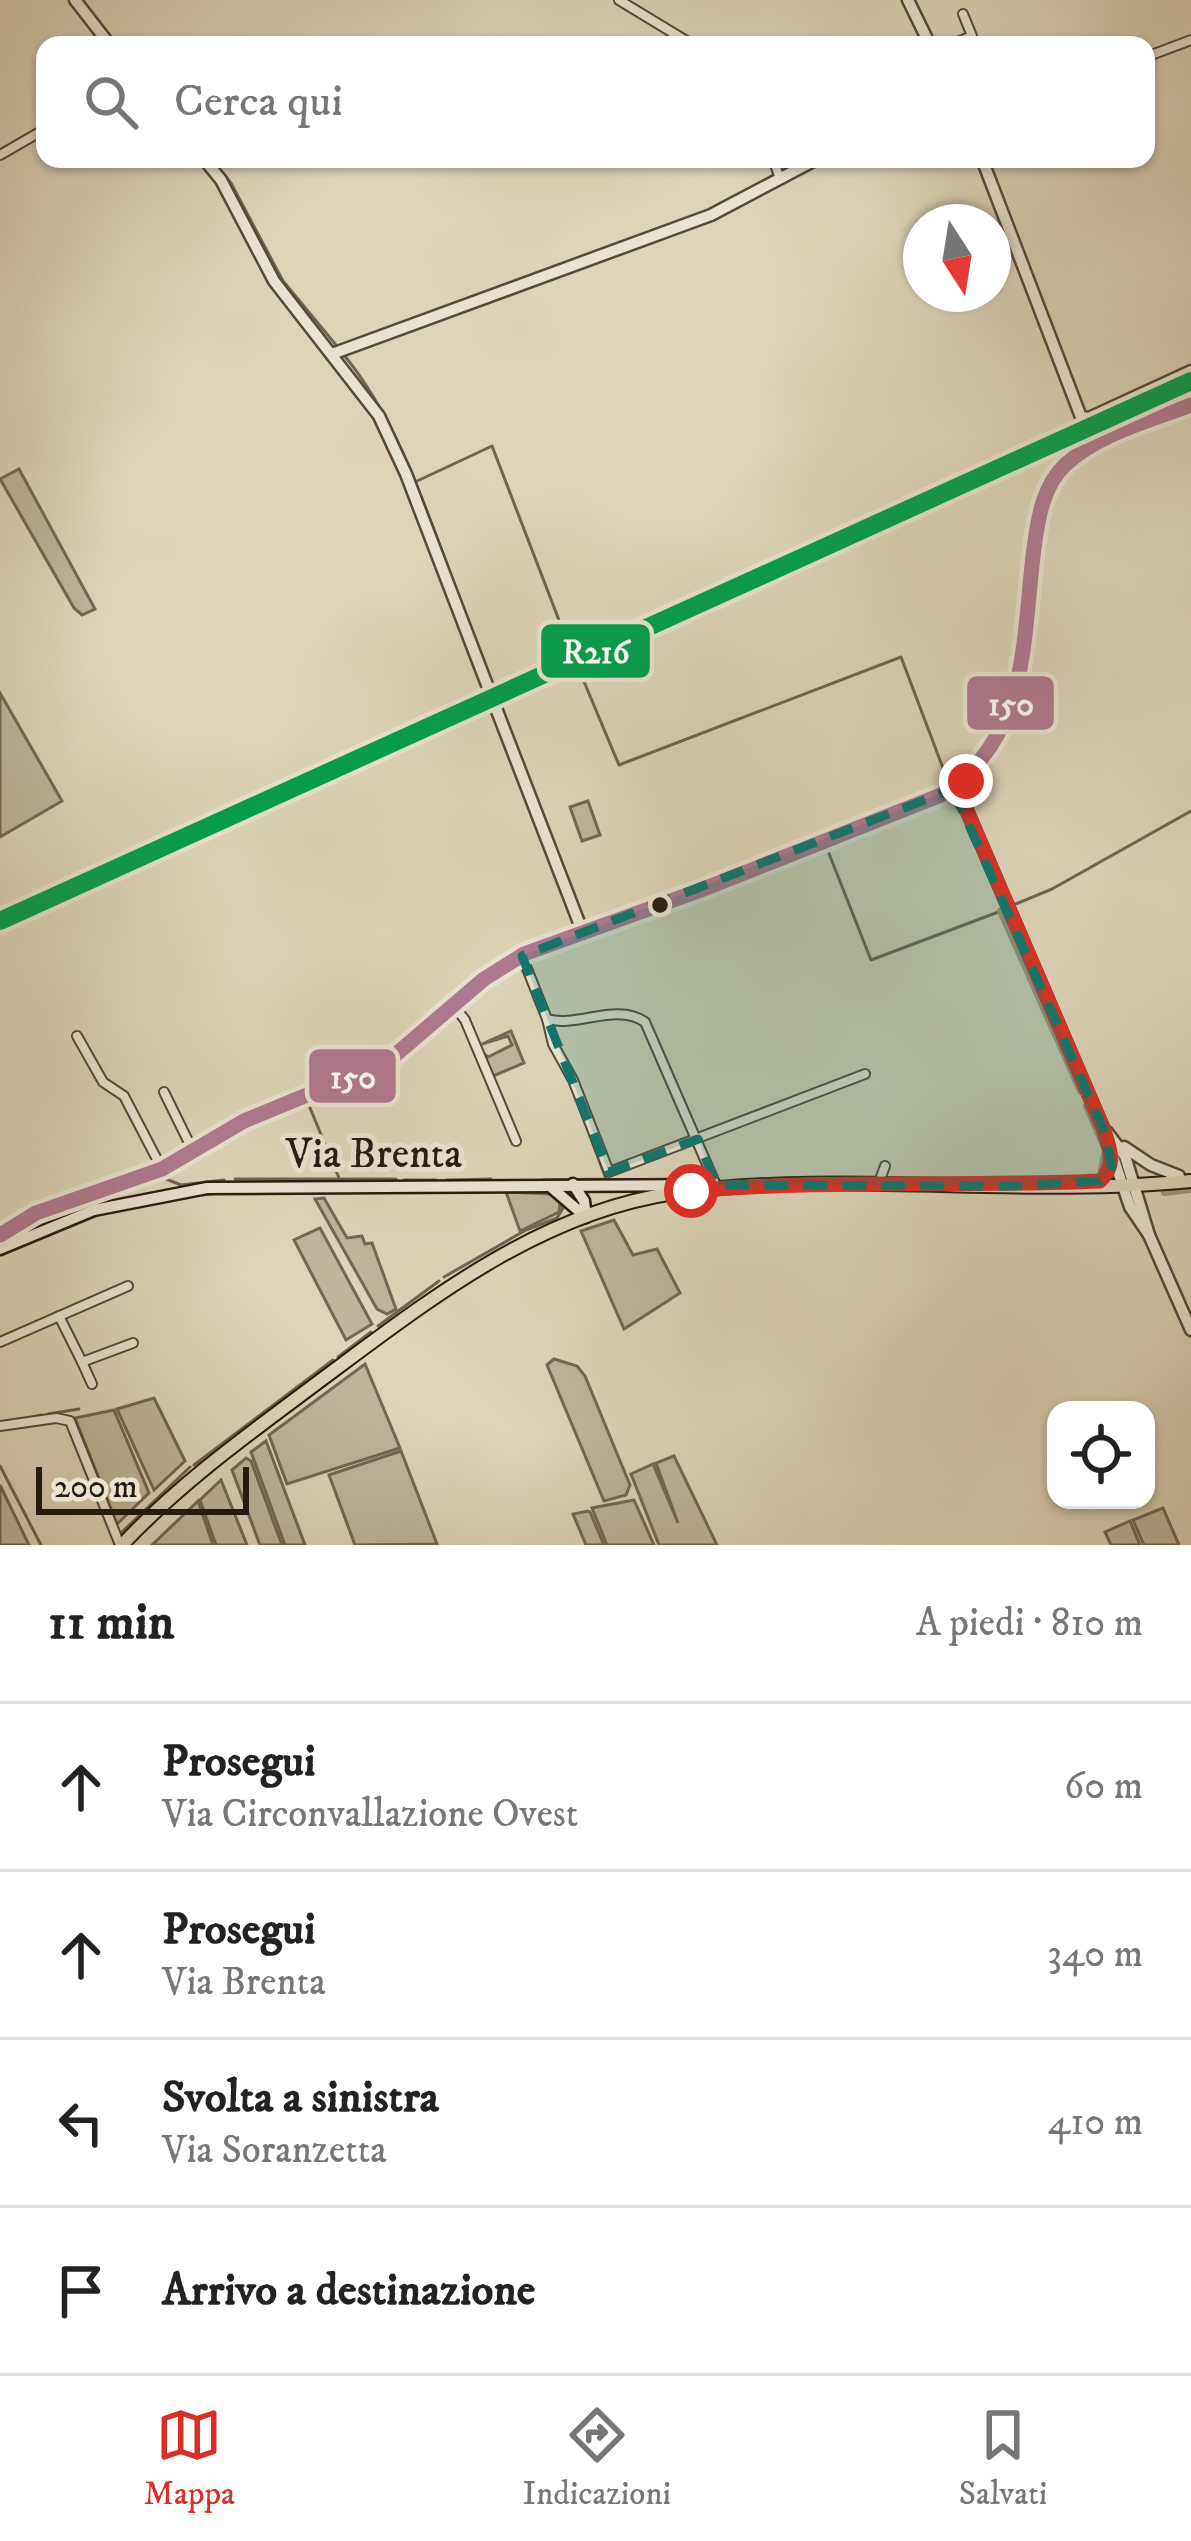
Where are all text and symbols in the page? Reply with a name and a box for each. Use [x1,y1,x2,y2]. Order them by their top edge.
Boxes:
search box [36,36,1155,168]
icon: search [78,69,144,135]
text: Cerca qui [174,74,343,130]
north arrow [903,204,1011,312]
line badge: R216 [539,622,652,680]
text: R216 [562,633,631,674]
line badge: 150 [965,674,1056,732]
text: 150 [988,685,1034,726]
route end [939,754,993,808]
unlabelled marker [649,894,671,916]
line badge: 150 [307,1047,398,1105]
text: 150 [330,1058,376,1099]
street label: Via Brenta [285,1129,462,1181]
route start [664,1164,718,1218]
map controls [1047,1401,1155,1509]
button: locate [1047,1401,1155,1509]
scale bar [36,1461,249,1514]
text: 200 m [54,1467,138,1508]
text: 11 min [48,1591,175,1655]
text: A piedi · 810 m [916,1599,1143,1648]
text: Prosegui [162,1734,316,1790]
icon: ahead [48,1754,114,1820]
text: 60 m [1064,1762,1143,1811]
text: Via Circonvallazione Ovest [162,1790,578,1839]
text: Prosegui [162,1902,316,1958]
icon: ahead [48,1922,114,1988]
text: 340 m [1047,1930,1143,1979]
text: Via Brenta [162,1958,326,2007]
text: Svolta a sinistra [162,2070,439,2126]
icon: left [48,2090,114,2156]
text: 410 m [1048,2098,1143,2147]
text: Via Soranzetta [162,2126,387,2175]
icon: arrive [48,2258,114,2324]
text: Arrivo a destinazione [162,2263,535,2319]
tab: Mappa [144,2402,235,2515]
tab: Indicazioni [523,2402,671,2515]
tab: Salvati [959,2402,1047,2515]

